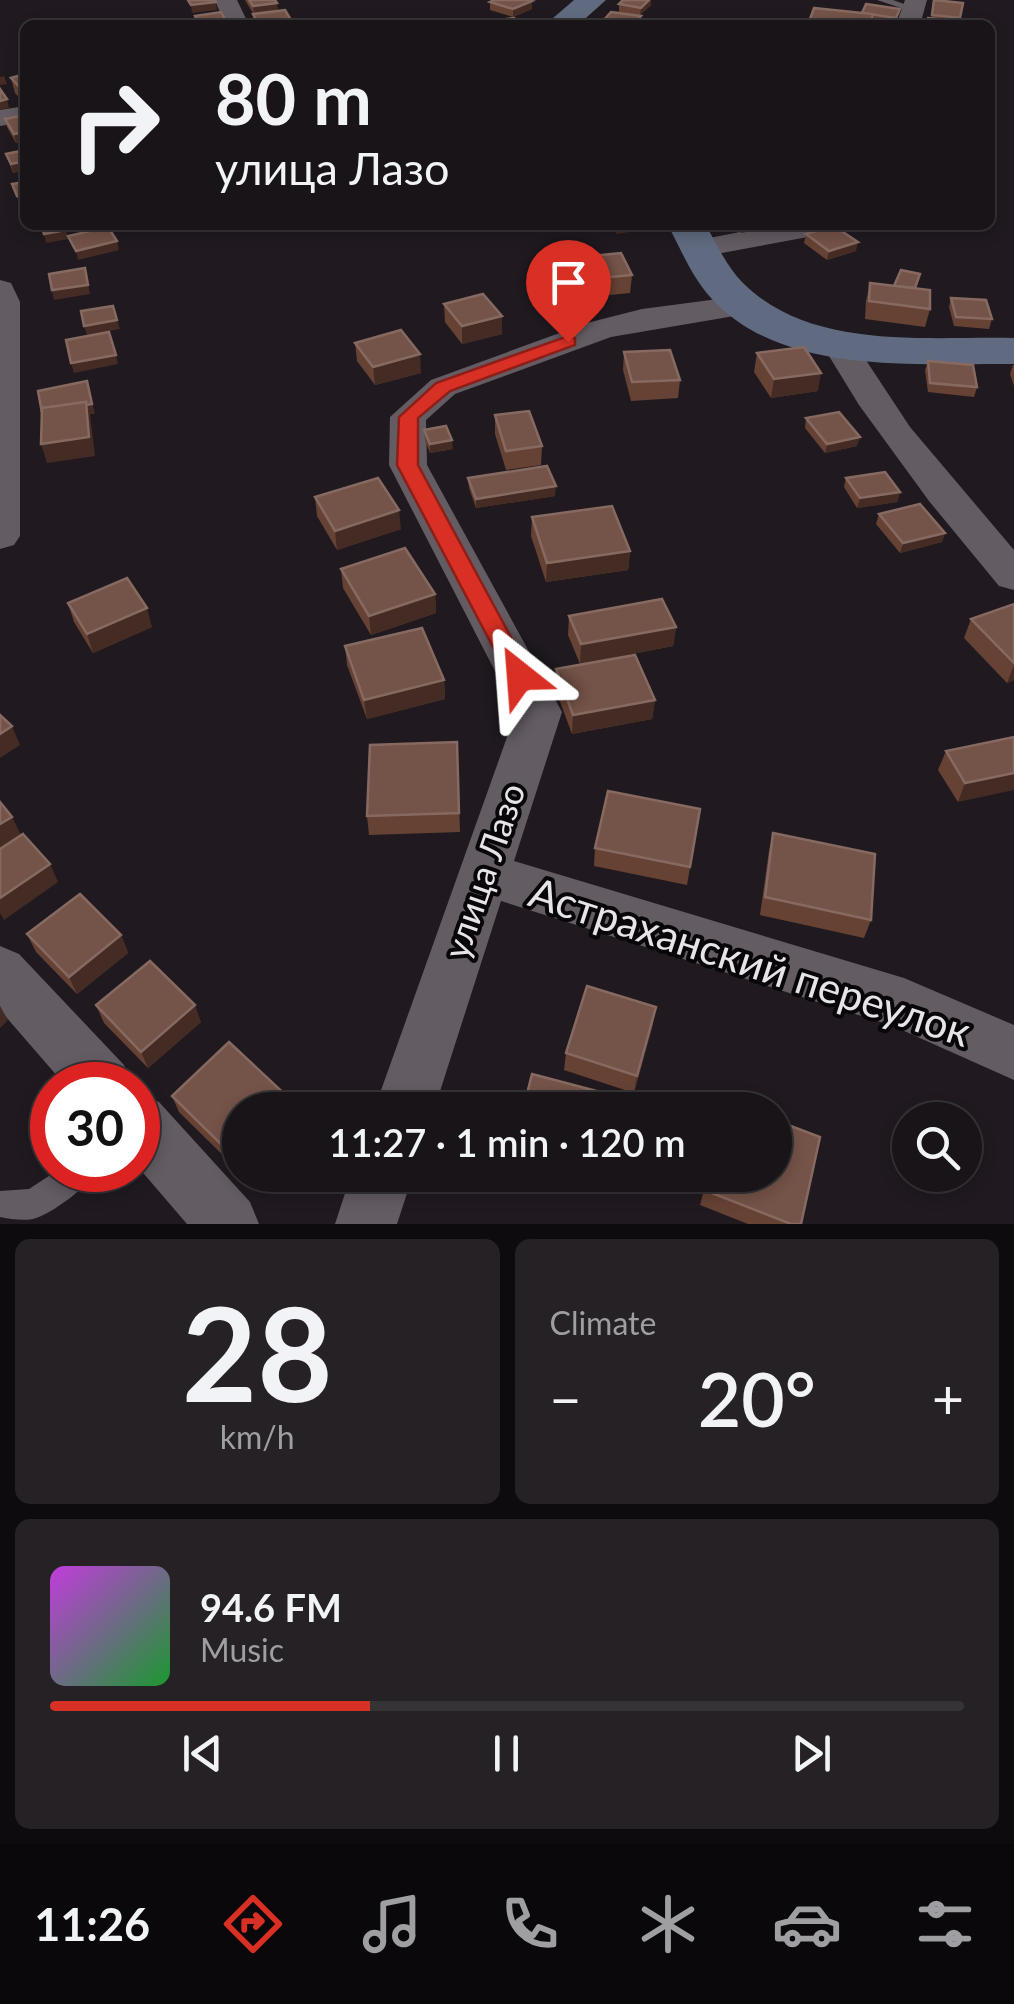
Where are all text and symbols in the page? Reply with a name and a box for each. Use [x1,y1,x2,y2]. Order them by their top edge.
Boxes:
text: 80 m [215,56,372,140]
icon: right [50,60,180,190]
text: улица Лазо [215,141,450,195]
pin [526,240,611,343]
icon: arrive [541,255,596,310]
position arrow [468,624,572,728]
street label: улица Лазо [434,777,533,963]
street label: Астраханский переулок [524,866,977,1056]
speed limit sign: 30 [30,1062,160,1192]
map controls [892,1102,982,1192]
button: search [892,1102,982,1192]
text: 11:27 · 1 min · 120 m [329,1119,685,1165]
text: 28 [182,1274,333,1430]
text: Climate [550,1303,656,1342]
text: 20° [698,1353,816,1443]
text: − [550,1365,581,1431]
text: + [932,1365,964,1431]
text: km/h [220,1417,295,1456]
text: 94.6 FM [200,1584,342,1630]
text: Music [200,1630,284,1669]
icon: previous [175,1726,230,1781]
icon: pause [479,1726,534,1781]
icon: next [784,1726,839,1781]
icon: directions [218,1889,288,1959]
icon: music [357,1889,427,1959]
icon: phone [495,1889,565,1959]
icon: climate [633,1889,703,1959]
icon: car [772,1889,842,1959]
icon: filters [910,1889,980,1959]
text: 11:26 [34,1897,150,1951]

